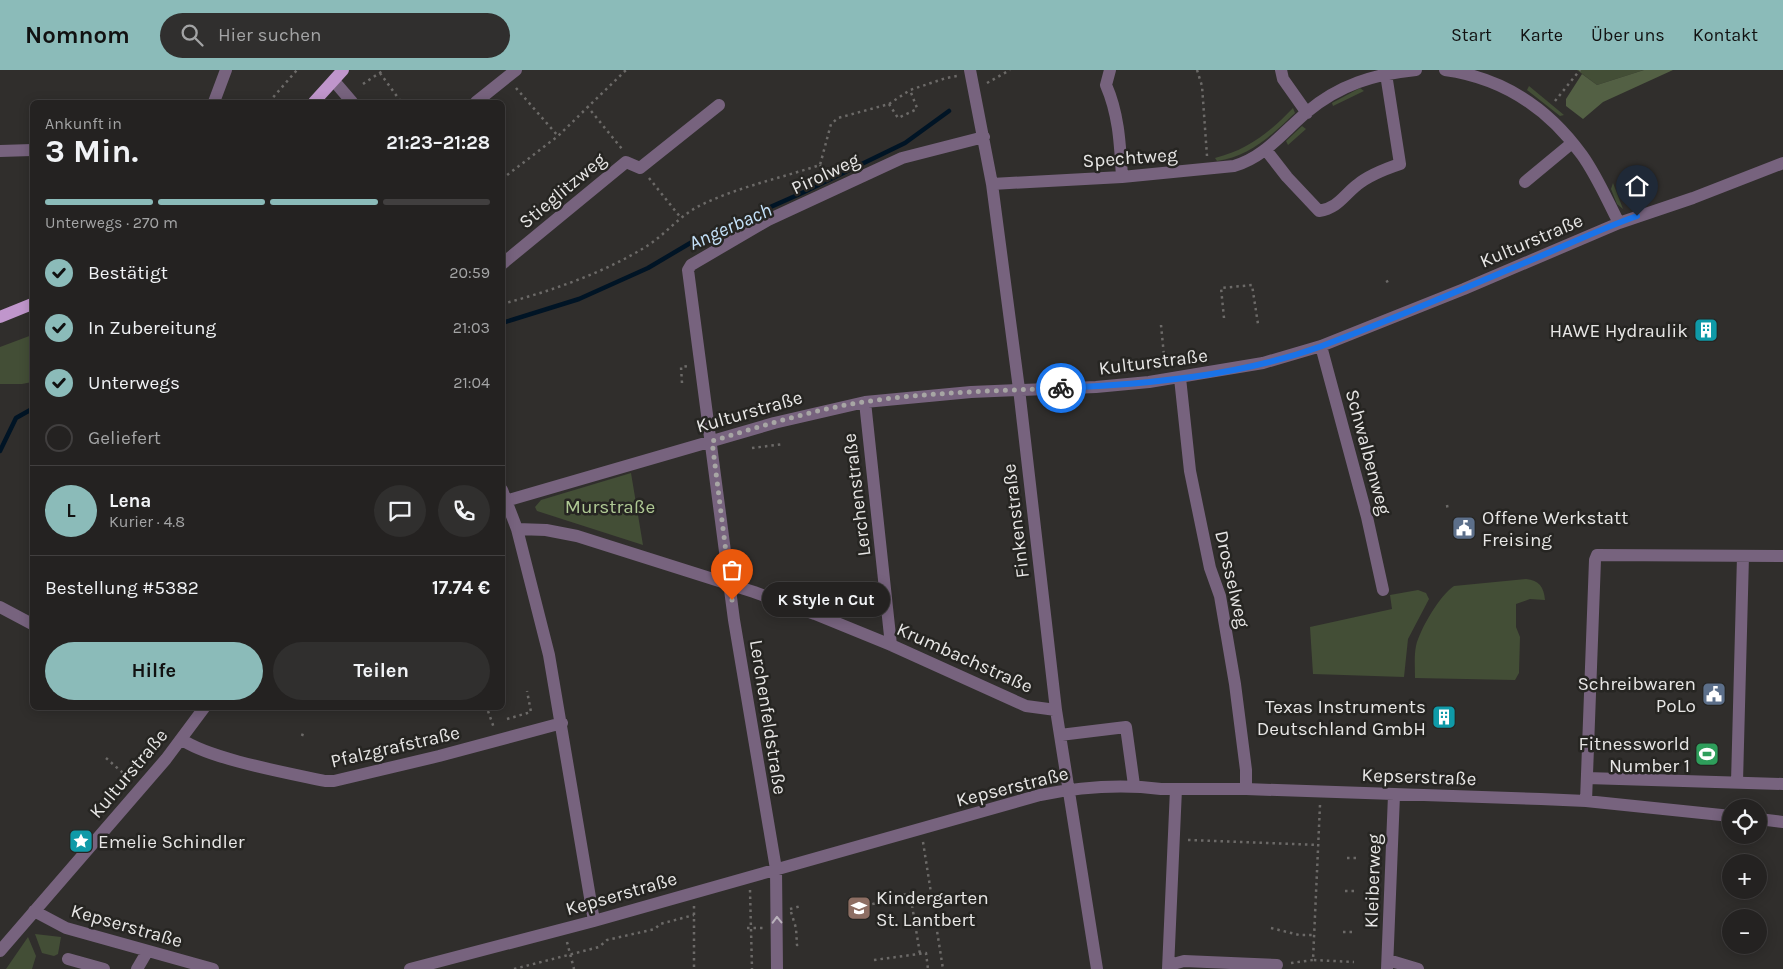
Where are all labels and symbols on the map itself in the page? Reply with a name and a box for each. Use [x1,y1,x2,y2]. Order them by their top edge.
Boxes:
street label: Spechtweg [1082,144,1178,172]
street label: Stieglitzweg [515,148,611,233]
street label: Pirolweg [788,148,863,199]
pin [1616,165,1658,216]
water label: Angerbach [685,198,775,255]
street label: Kulturstraße [1477,209,1586,272]
building icon: HAWE Hydraulik [1693,317,1719,343]
place label: HAWE Hydraulik [1549,320,1688,342]
street label: Kulturstraße [1097,344,1209,380]
courier [1036,363,1086,413]
street label: Kulturstraße [693,386,805,438]
street label: Schwalbenweg [1341,387,1395,518]
street label: Lerchenstraße [839,432,875,558]
street label: Finkenstraße [998,463,1034,579]
park label: Murstraße [565,496,655,518]
place label: Offene Werkstatt Freising [1482,507,1628,551]
public building icon: Offene Werkstatt Freising [1451,515,1477,541]
street label: Drosselweg [1210,528,1254,630]
pin [711,549,753,600]
callout: K Style n Cut [762,582,890,618]
street label: Krumbachstraße [893,618,1036,698]
street label: Lerchenfeldstraße [745,638,791,796]
place label: Schreibwaren PoLo [1577,673,1696,717]
public building icon: Schreibwaren PoLo [1701,681,1727,707]
place label: Texas Instruments Deutschland GmbH [1257,696,1426,740]
building icon: Texas Instruments Deutschland GmbH [1431,704,1457,730]
street label: Pfalzgrafstraße [329,721,462,773]
street label: Kulturstraße [85,725,172,823]
place label: Fitnessworld Number 1 [1578,733,1690,777]
sports icon: Fitnessworld Number 1 [1694,741,1720,767]
street label: Kepserstraße [954,762,1071,812]
street label: Kepserstraße [1361,764,1477,790]
place icon: Emelie Schindler [68,828,94,854]
place label: Emelie Schindler [98,831,245,853]
street label: Kleiberweg [1360,833,1386,929]
street label: Kepserstraße [563,868,680,920]
place label: Kindergarten St. Lantbert [876,887,989,931]
school or university icon: Kindergarten St. Lantbert [846,895,872,921]
street label: Kepserstraße [68,900,185,952]
one-way arrow [772,916,782,924]

